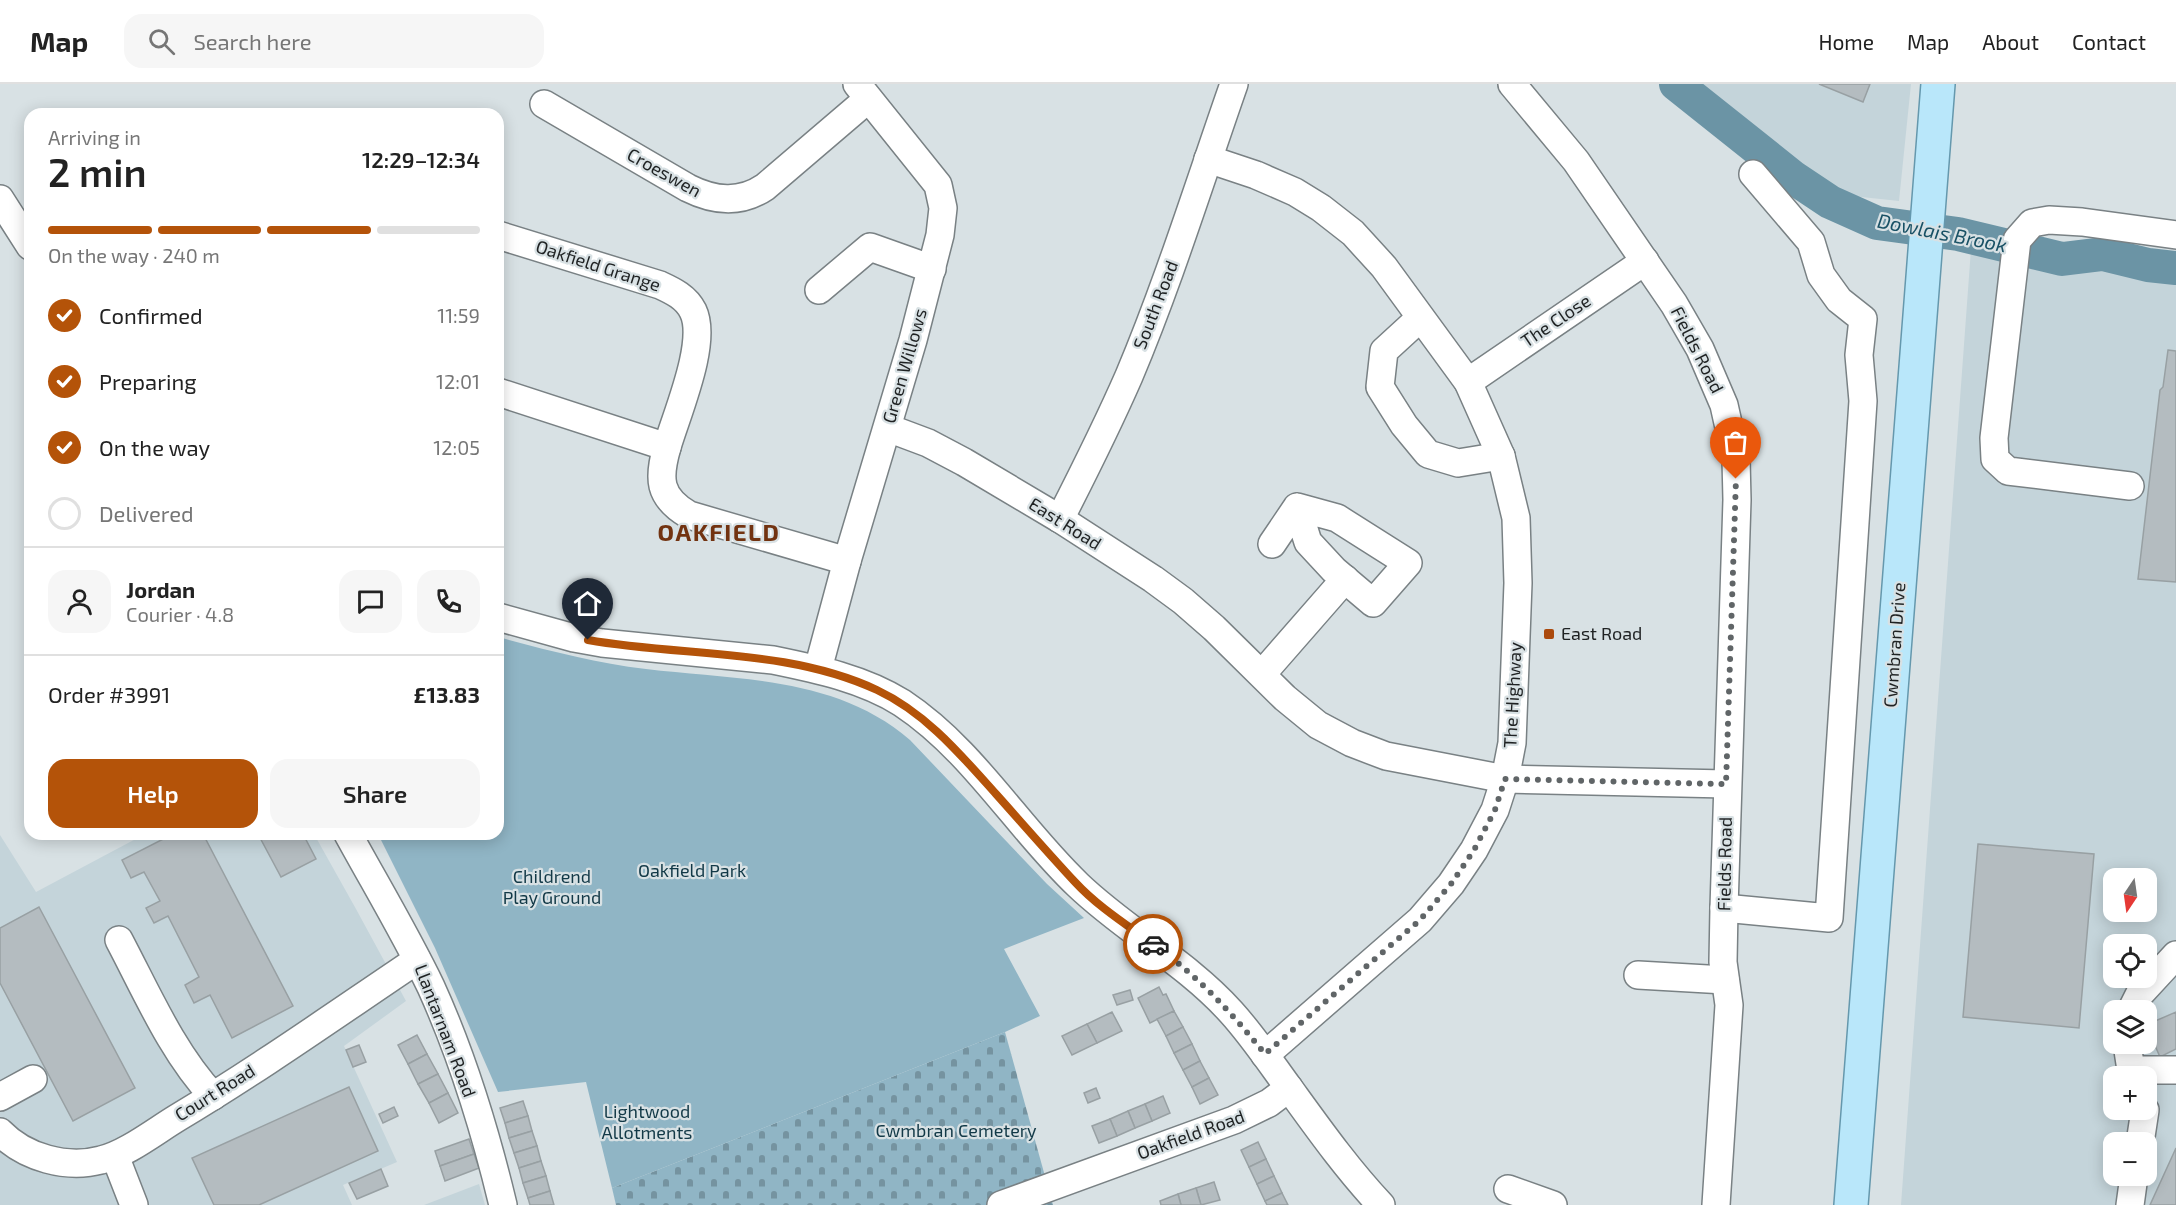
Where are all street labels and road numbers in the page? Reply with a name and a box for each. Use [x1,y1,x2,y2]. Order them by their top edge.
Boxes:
street label: Croeswen [624,143,705,201]
street label: Oakfield Grange [533,235,663,296]
street label: South Road [1128,257,1182,352]
street label: The Close [1516,289,1594,351]
street label: Fields Road [1667,303,1729,396]
street label: Green Willows [877,306,931,426]
street label: East Road [1025,492,1106,554]
street label: Cwmbran Drive [1879,582,1909,708]
street label: The Highway [1498,641,1526,748]
street label: Fields Road [1712,817,1736,911]
street label: Llantarnam Road [410,961,481,1100]
street label: Court Road [170,1059,259,1125]
street label: Oakfield Road [1134,1104,1247,1164]

